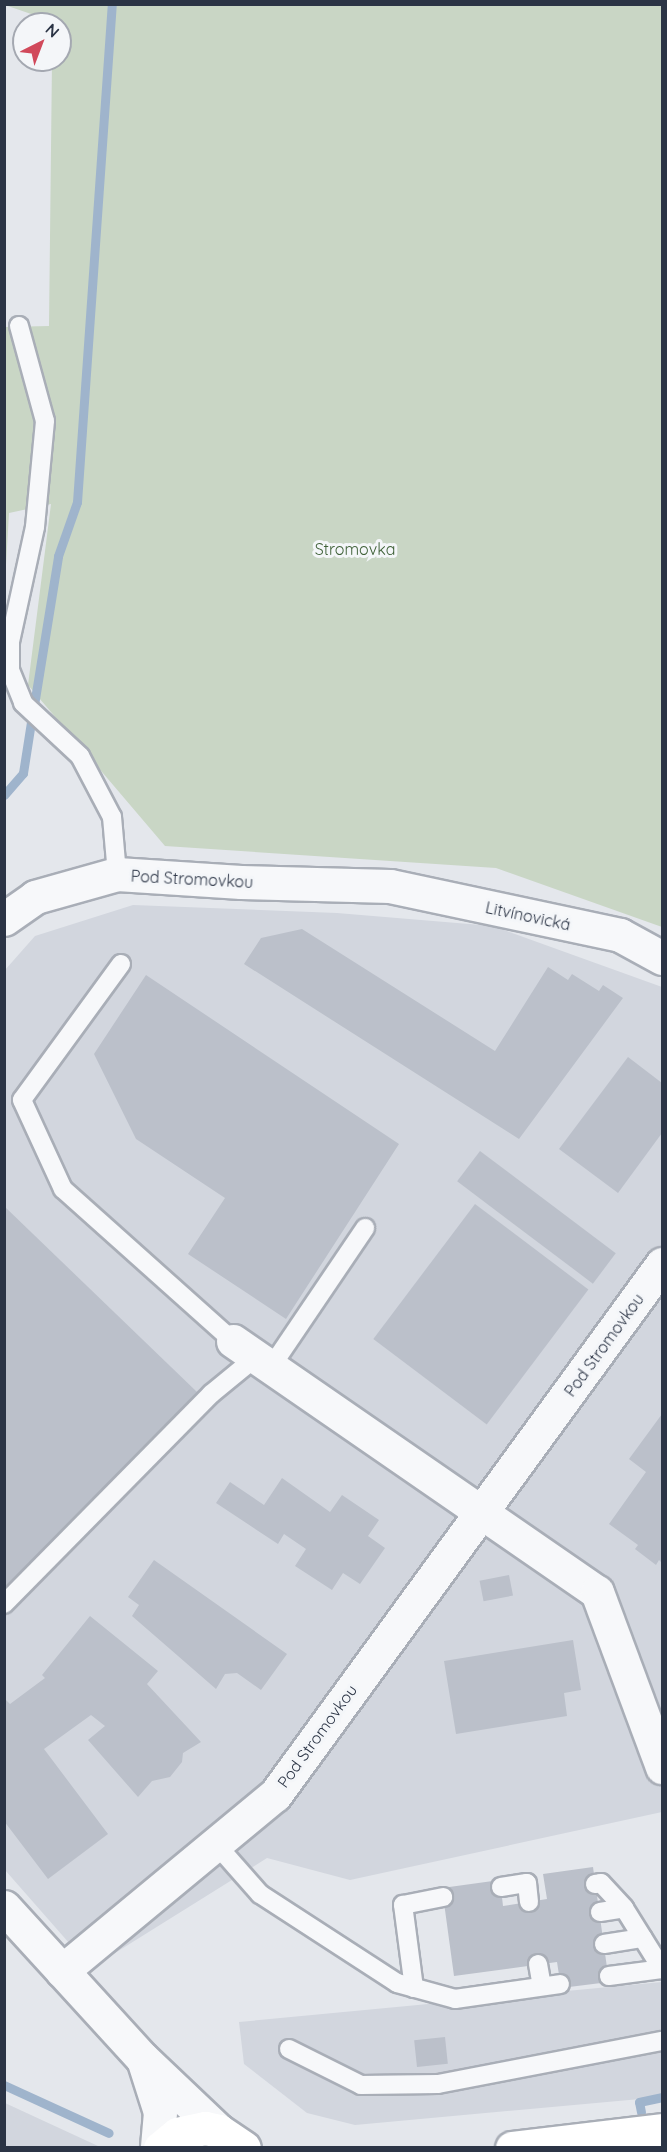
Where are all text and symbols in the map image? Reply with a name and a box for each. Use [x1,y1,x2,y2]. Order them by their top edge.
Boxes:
north arrow [12,12,72,72]
text: N [42,19,64,41]
park label: Stromovka [315,539,395,559]
street label: Pod Stromovkou [130,866,254,892]
street label: Litvínovická [484,898,572,934]
street label: Pod Stromovkou [560,1290,648,1400]
street label: Pod Stromovkou [273,1681,361,1791]

